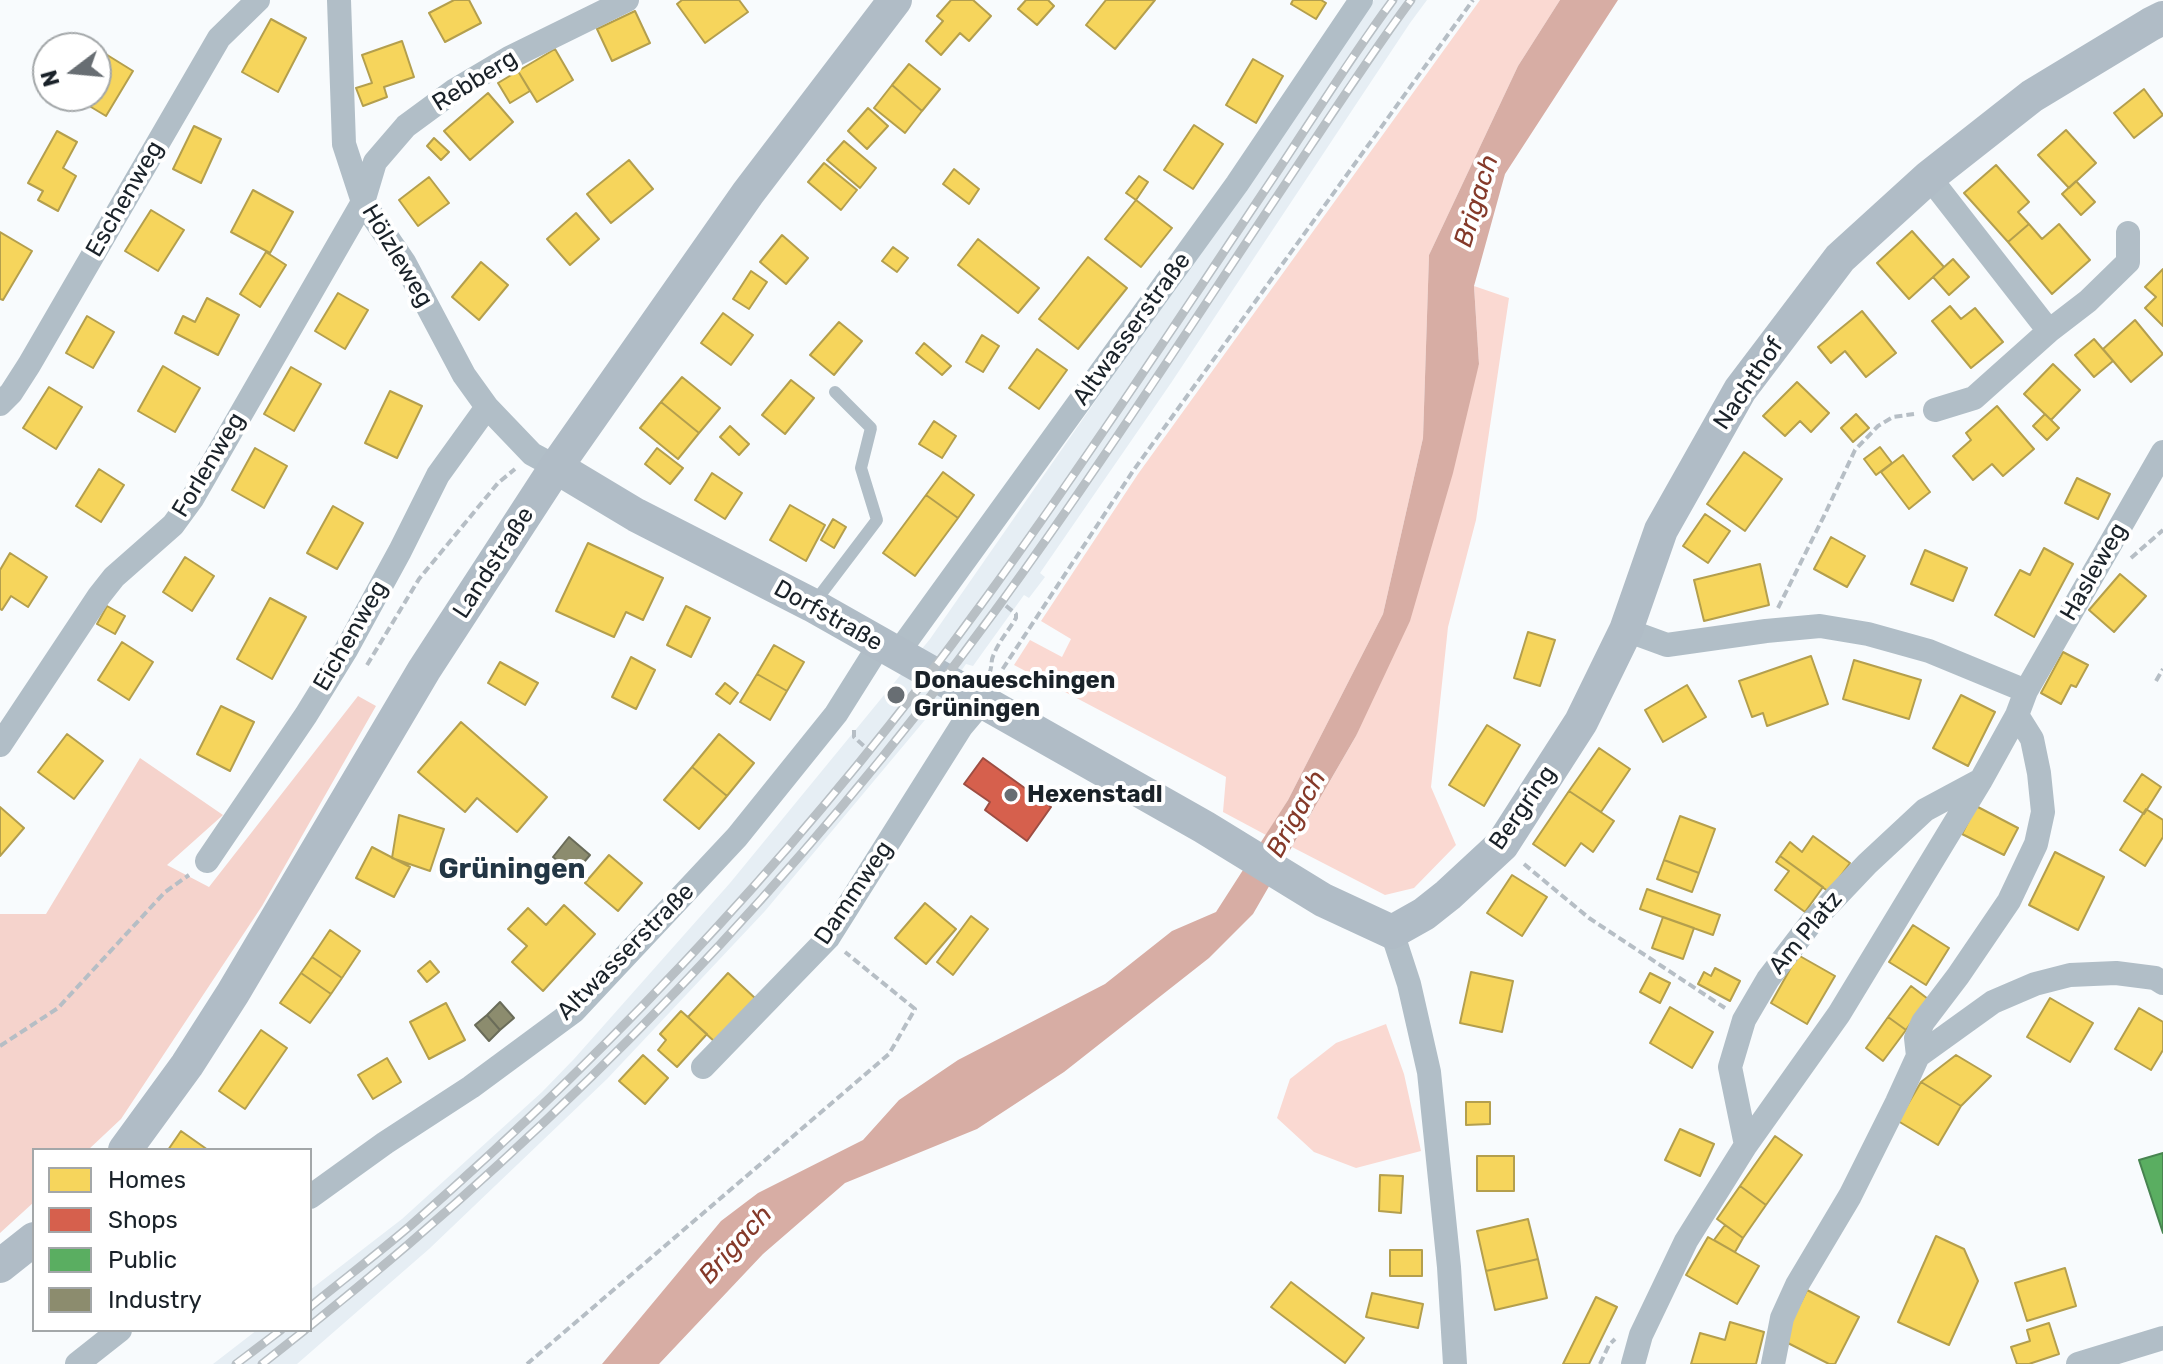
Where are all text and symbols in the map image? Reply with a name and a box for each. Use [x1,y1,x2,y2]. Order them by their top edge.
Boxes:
north arrow [32,32,112,112]
street label: Rebberg [427,44,523,118]
text: N [35,67,66,90]
street label: Eschenweg [80,136,170,262]
water label: Brigach [1448,151,1506,251]
street label: Hölzleweg [355,199,439,313]
street label: Altwasserstraße [1067,247,1197,411]
street label: Nachthof [1708,333,1790,435]
street label: Forlenweg [167,407,251,523]
street label: Landstraße [447,502,541,624]
street label: Hasleweg [2054,518,2134,626]
street label: Dorfstraße [769,574,887,658]
street label: Eichenweg [308,576,394,696]
place label: Donaueschingen Grüningen [914,667,1115,723]
marker: Donaueschingen Grüningen [885,684,907,706]
street label: Bergring [1484,760,1562,856]
water label: Brigach [1260,765,1334,863]
place label: Hexenstadl [1027,781,1163,809]
marker: Hexenstadl [1002,786,1020,804]
street label: Dammweg [809,836,899,950]
district label: Grüningen [438,853,586,887]
street label: Altwasserstraße [552,878,700,1026]
street label: Am Platz [1763,886,1849,980]
legend [32,1148,312,1332]
text: Homes [108,1166,186,1194]
water label: Brigach [693,1199,779,1291]
text: Shops [108,1206,178,1234]
text: Public [108,1246,177,1274]
text: Industry [108,1286,202,1314]

